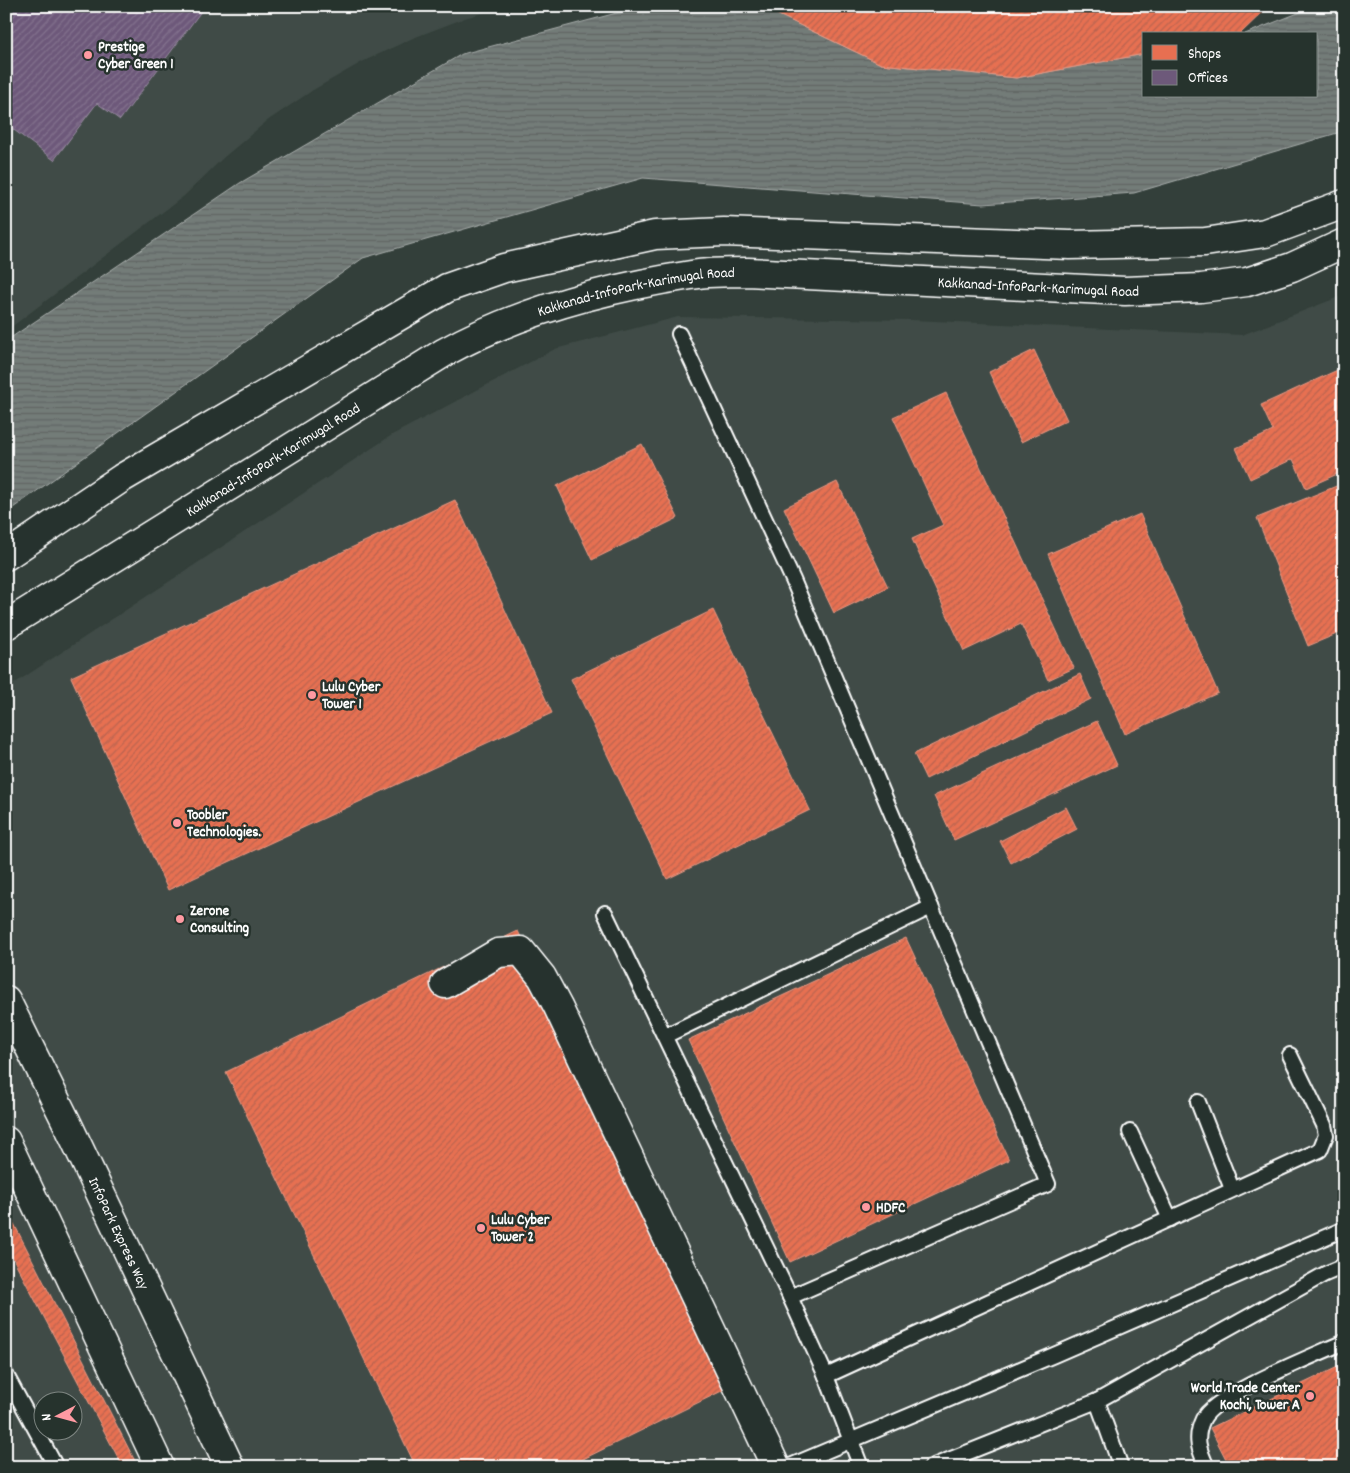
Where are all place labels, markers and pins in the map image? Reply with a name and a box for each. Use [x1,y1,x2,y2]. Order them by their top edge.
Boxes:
place label: Prestige Cyber Green 1 [98,37,174,76]
marker: Prestige Cyber Green 1 [82,49,94,61]
place label: Lulu Cyber Tower 1 [322,677,381,716]
marker: Lulu Cyber Tower 1 [306,689,318,701]
place label: Toobler Technologies. [187,805,262,844]
marker: Toobler Technologies. [171,817,183,829]
place label: Zerone Consulting [190,901,250,940]
marker: Zerone Consulting [174,913,186,925]
place label: HDFC [876,1198,906,1220]
marker: HDFC [860,1201,872,1213]
place label: Lulu Cyber Tower 2 [491,1210,550,1249]
marker: Lulu Cyber Tower 2 [475,1222,487,1234]
place label: World Trade Center Kochi, Tower A [1191,1378,1300,1417]
marker: World Trade Center Kochi, Tower A [1304,1390,1316,1402]

